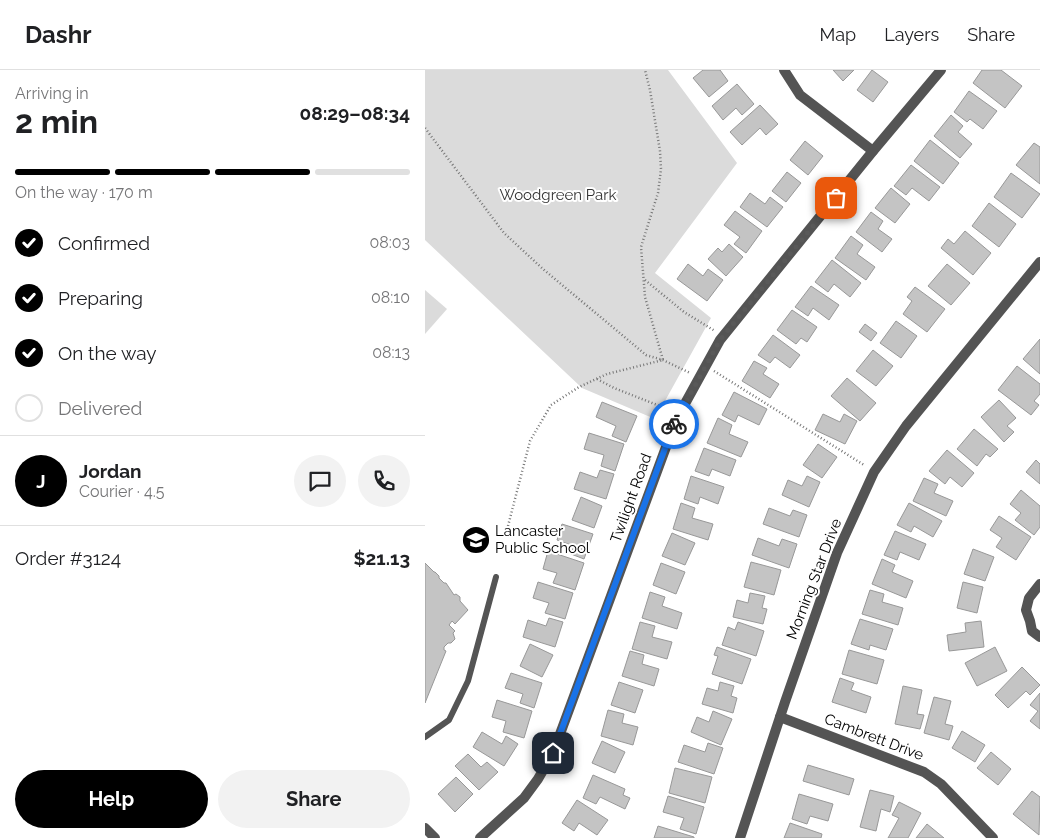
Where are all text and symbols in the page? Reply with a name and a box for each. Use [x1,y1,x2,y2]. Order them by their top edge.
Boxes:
text: Dashr [25,20,91,49]
text: Map [820,24,856,45]
text: Layers [884,24,939,45]
text: Share [967,24,1015,45]
text: Arriving in [15,84,89,103]
text: 08:29–08:34 [300,102,410,124]
text: 2 min [15,103,98,140]
pin [815,177,857,219]
text: On the way · 170 m [15,183,153,202]
icon: bag [822,184,850,212]
park label: Woodgreen Park [500,186,617,204]
icon: check [15,229,43,257]
text: Confirmed [58,232,150,254]
text: 08:03 [369,233,410,252]
icon: check [15,284,43,312]
text: Preparing [58,287,143,309]
text: 08:10 [371,288,410,307]
icon: check [15,339,43,367]
text: On the way [58,342,157,364]
text: 08:13 [372,343,410,362]
text: Delivered [58,397,142,419]
courier [649,399,699,449]
icon: bike [660,410,688,438]
street label: Twilight Road [607,451,655,545]
button: chat [294,455,346,507]
button: phone [358,455,410,507]
text: Jordan [79,460,142,482]
text: J [36,470,46,492]
text: Courier · 4.5 [79,482,164,501]
street label: Morning Star Drive [783,516,845,642]
place label: Lancaster Public School [495,522,591,557]
school or university icon: Lancaster Public School [461,525,491,555]
text: Order #3124 [15,547,121,569]
text: $21.13 [354,547,410,569]
street label: Cambrett Drive [822,710,926,764]
pin [532,732,574,774]
icon: home [539,739,567,767]
button: Help [15,770,208,828]
button: Share [218,770,410,828]

